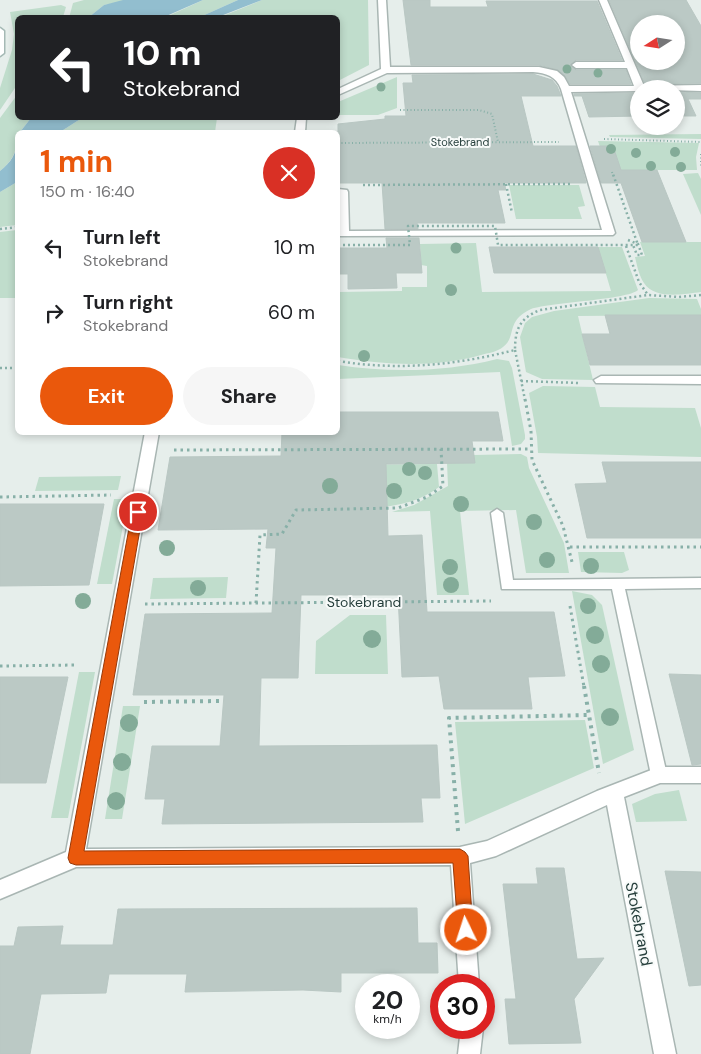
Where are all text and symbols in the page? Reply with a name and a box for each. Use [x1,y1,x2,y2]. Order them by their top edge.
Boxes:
north arrow [630,15,685,70]
map controls [630,15,685,135]
text: 10 m [123,30,202,76]
icon: left [40,35,105,100]
text: Stokebrand [123,74,240,103]
button: layers [630,80,685,135]
street label: Stokebrand [431,135,489,149]
text: 1 min [40,142,113,181]
button: close [263,147,315,199]
text: 150 m · 16:40 [40,181,135,202]
text: Turn left [83,225,161,250]
icon: left [40,234,68,262]
text: 10 m [274,235,315,260]
text: Stokebrand [83,250,168,271]
text: Turn right [83,290,173,315]
icon: right [40,299,68,327]
text: 60 m [268,300,315,325]
text: Stokebrand [83,315,168,336]
button: Exit [40,367,173,425]
button: Share [183,367,315,425]
pin [117,491,159,533]
icon: arrive [124,498,152,526]
street label: Stokebrand [327,593,401,611]
street label: Stokebrand [621,880,657,968]
position arrow [439,903,491,955]
speed limit sign: 30 [430,974,495,1039]
text: 20 [372,984,403,1017]
text: km/h [373,1011,402,1027]

